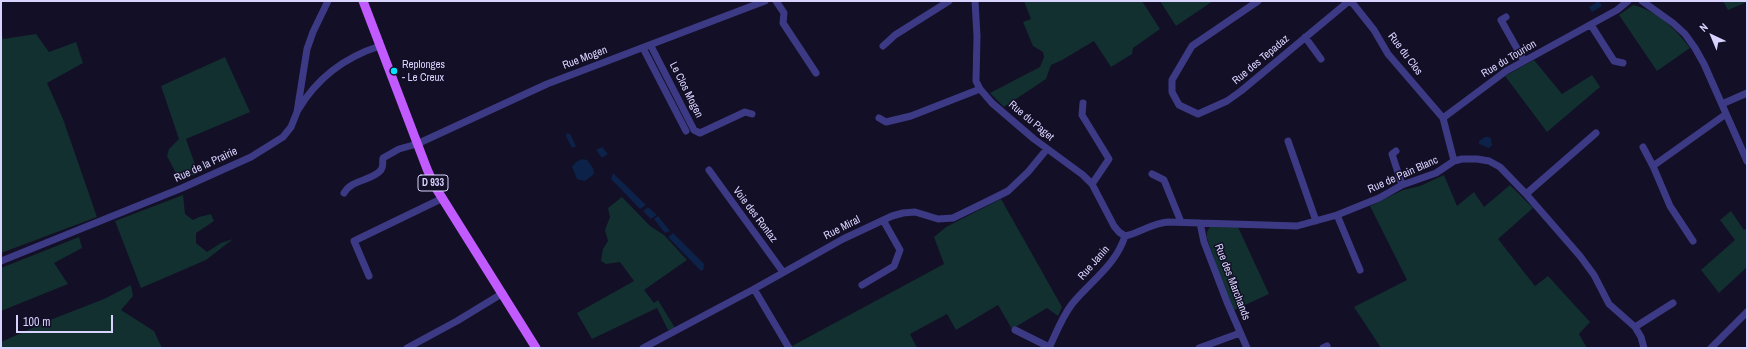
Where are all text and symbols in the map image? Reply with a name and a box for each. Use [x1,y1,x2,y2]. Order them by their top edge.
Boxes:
north arrow [1692,16,1732,56]
text: N [1696,20,1711,35]
street label: Rue du Clos [1385,30,1425,78]
street label: Rue des Tepadaz [1230,32,1292,88]
street label: Rue du Tourion [1479,37,1539,81]
street label: Rue Mogen [561,43,609,73]
place label: Replonges - Le Creux [402,58,445,84]
street label: Le Clos Mogen [666,60,706,120]
marker: Replonges - Le Creux [389,66,399,76]
street label: Rue du Paget [1006,98,1056,144]
street label: Rue de la Prairie [172,145,240,185]
street label: Rue de Pain Blanc [1366,154,1440,196]
road number: D 933 [418,175,448,191]
street label: Voie des Rontaz [730,185,780,245]
street label: Rue Miral [822,213,862,243]
street label: Rue des Marchands [1211,242,1253,322]
street label: Rue Janin [1076,243,1112,283]
scale bar [18,307,115,333]
text: 100 m [23,314,50,330]

